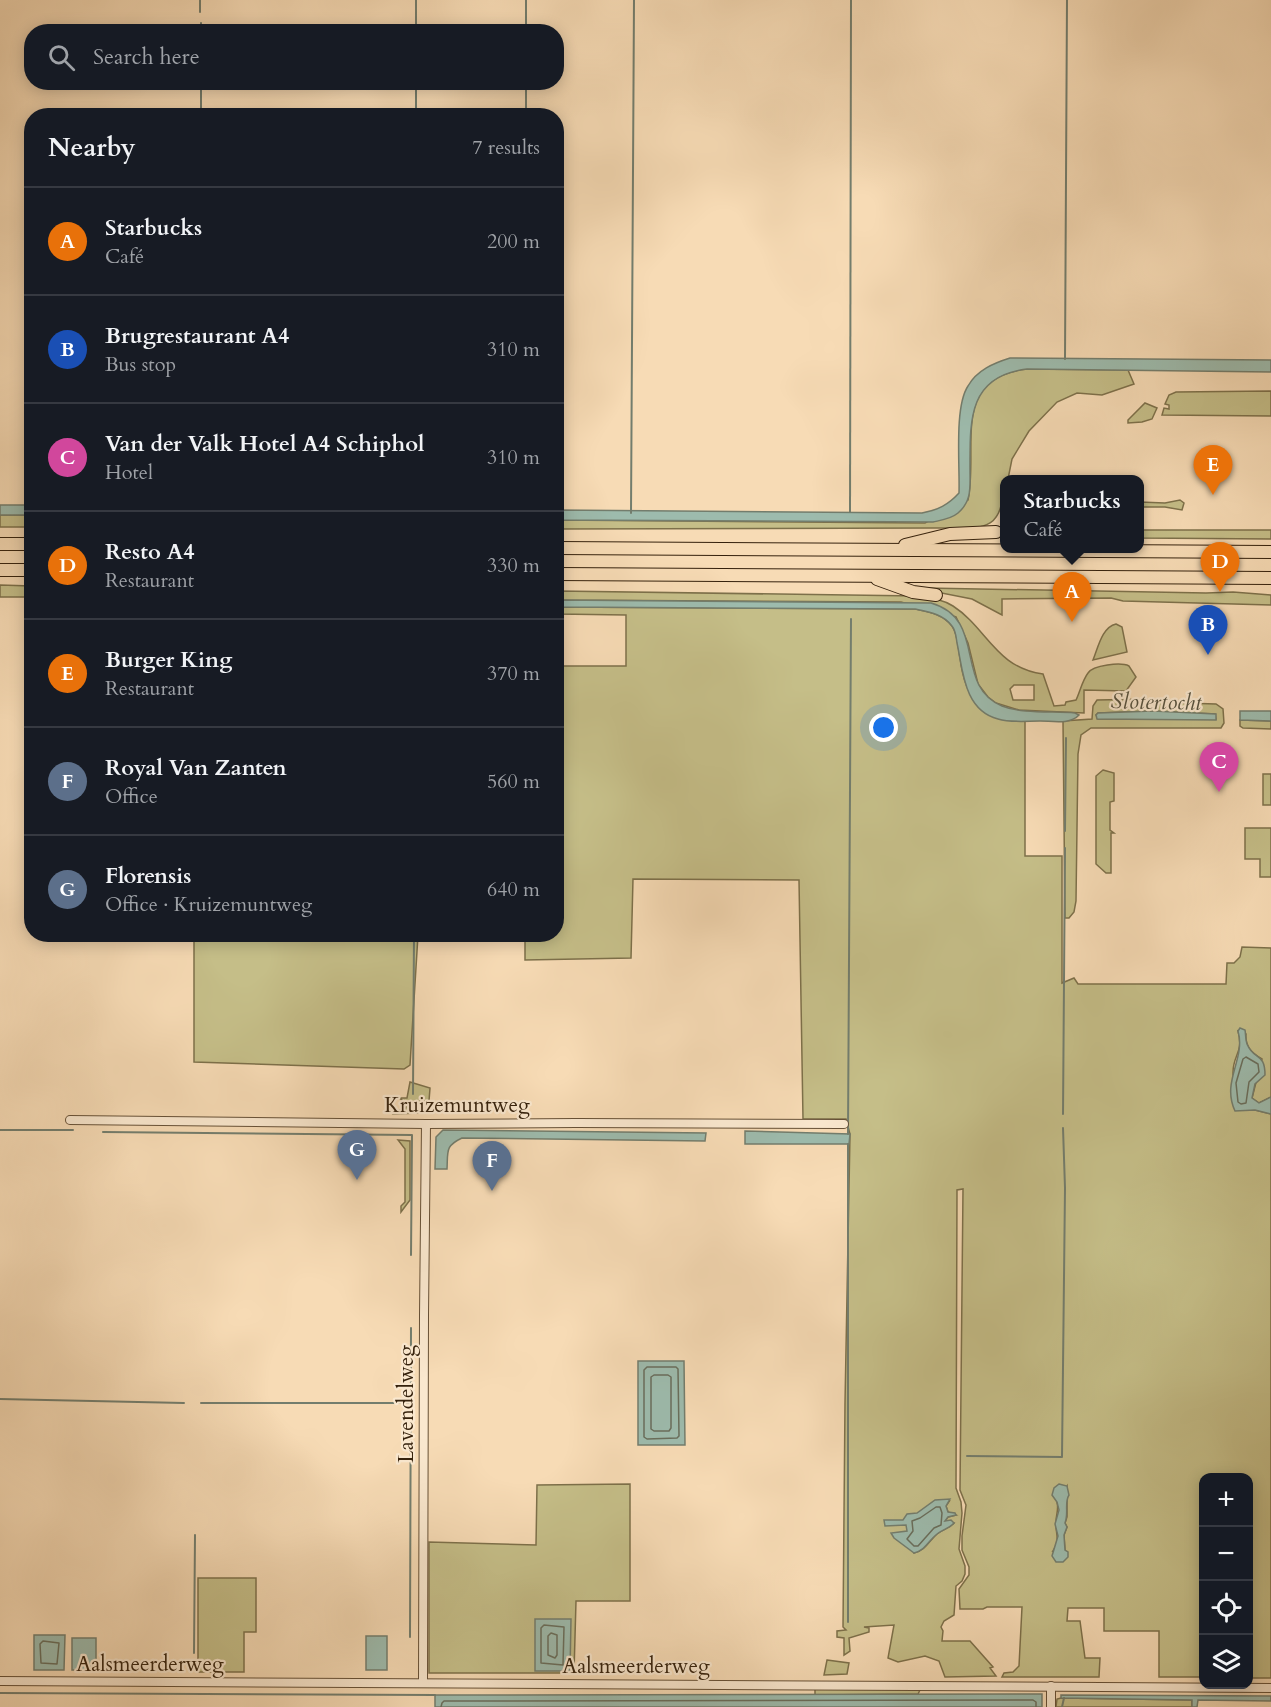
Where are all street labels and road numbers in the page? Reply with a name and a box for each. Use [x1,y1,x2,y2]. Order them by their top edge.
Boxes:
street label: Kruizemuntweg [384,1091,530,1120]
street label: Lavendelweg [392,1345,421,1463]
street label: Aalsmeerderweg [76,1650,224,1679]
street label: Aalsmeerderweg [562,1652,710,1681]

